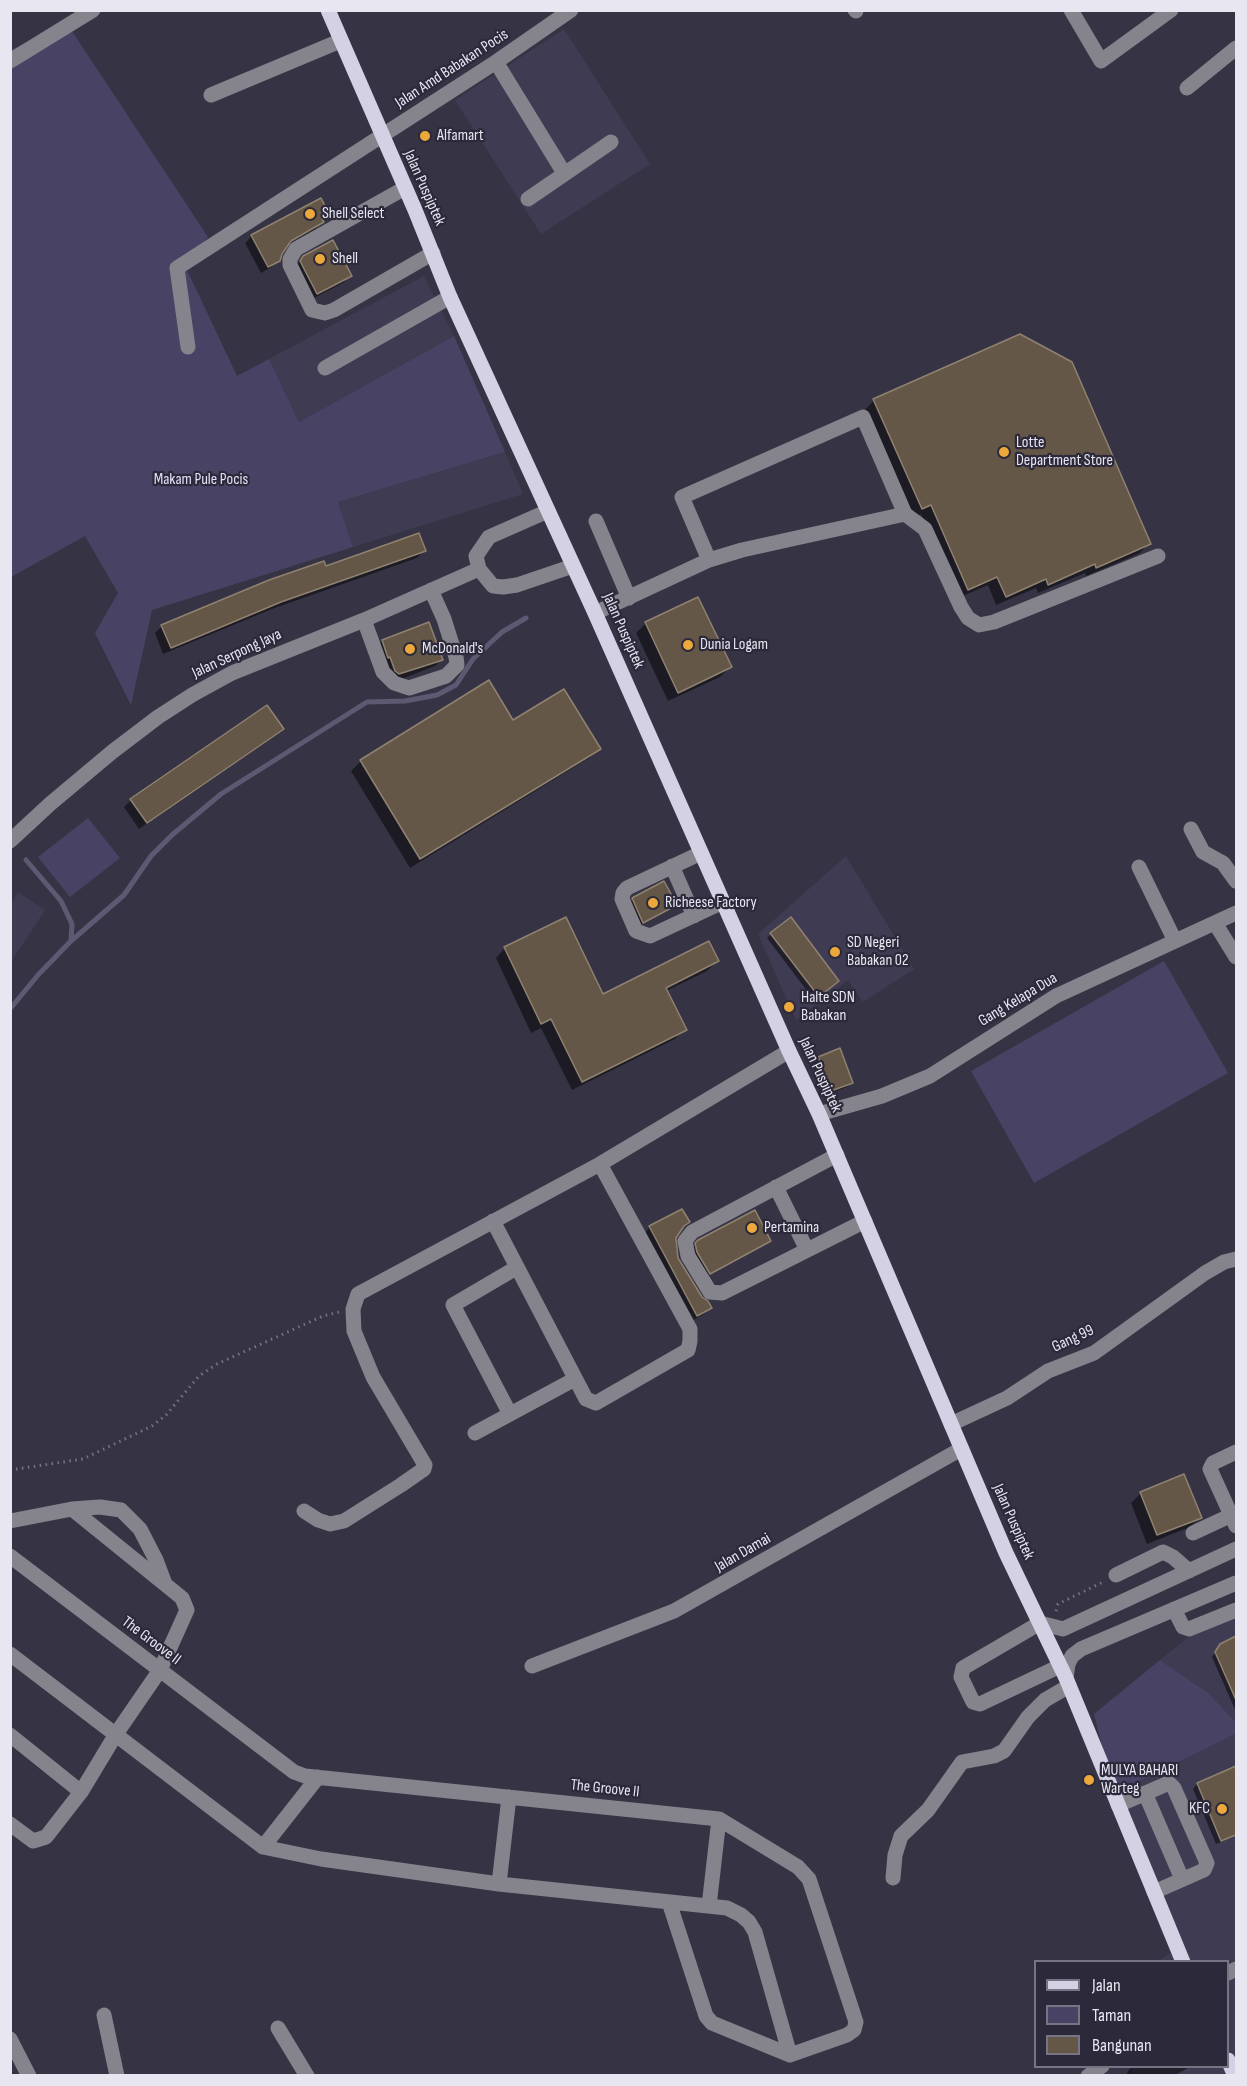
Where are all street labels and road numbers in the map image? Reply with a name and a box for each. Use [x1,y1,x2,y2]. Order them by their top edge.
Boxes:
street label: Jalan Amd Babakan Pocis [392,25,512,113]
street label: Jalan Puspiptek [399,147,449,229]
street label: Jalan Puspiptek [598,590,648,672]
street label: Jalan Serpong Jaya [189,625,285,683]
street label: Gang Kelapa Dua [975,969,1061,1031]
street label: Jalan Puspiptek [794,1034,846,1116]
street label: Gang 99 [1049,1321,1097,1357]
street label: Jalan Puspiptek [988,1481,1038,1563]
street label: Jalan Damai [712,1529,774,1577]
street label: The Groove II [118,1613,184,1669]
street label: The Groove II [570,1776,640,1802]

